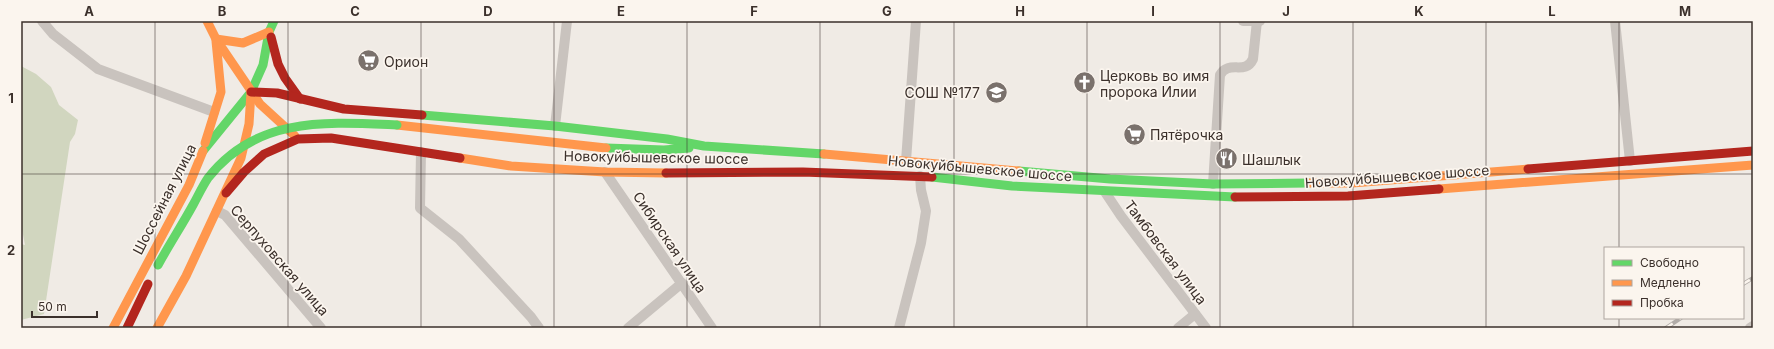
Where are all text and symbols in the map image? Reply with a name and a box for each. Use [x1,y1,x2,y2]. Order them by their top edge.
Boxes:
text: A [84,3,94,19]
text: B [218,3,227,19]
text: C [350,3,360,19]
text: D [483,3,493,19]
text: E [617,3,625,19]
text: F [750,3,758,19]
text: G [882,3,892,19]
text: H [1015,3,1025,19]
text: I [1151,3,1155,19]
text: J [1282,3,1290,19]
text: K [1414,3,1424,19]
text: L [1548,3,1556,19]
text: M [1679,3,1691,19]
supermarket icon: Орион [356,48,382,74]
place label: Орион [384,53,428,70]
place label: Церковь во имя пророка Илии [1100,67,1209,100]
church icon: Церковь во имя пророка Илии [1072,70,1098,96]
school or university icon: СОШ №177 [983,79,1009,105]
place label: СОШ №177 [905,84,980,101]
text: 1 [8,90,14,106]
supermarket icon: Пятёрочка [1121,121,1147,147]
place label: Пятёрочка [1150,126,1223,143]
street label: Шоссейная улица [129,141,199,257]
restaurant icon: Шашлык [1214,146,1240,172]
street label: Новокуйбышевское шоссе [563,147,749,167]
street label: Новокуйбышевское шоссе [887,151,1073,185]
place label: Шашлык [1242,151,1301,168]
street label: Новокуйбышевское шоссе [1304,161,1490,191]
street label: Сибирская улица [630,188,710,296]
street label: Тамбовская улица [1121,196,1211,308]
street label: Серпуховская улица [227,201,333,319]
text: 2 [7,242,15,258]
legend [1604,247,1744,319]
text: Свободно [1640,255,1699,270]
text: Медленно [1640,275,1701,290]
scale bar [32,293,97,319]
text: Пробка [1640,295,1684,310]
text: 50 m [38,299,67,314]

